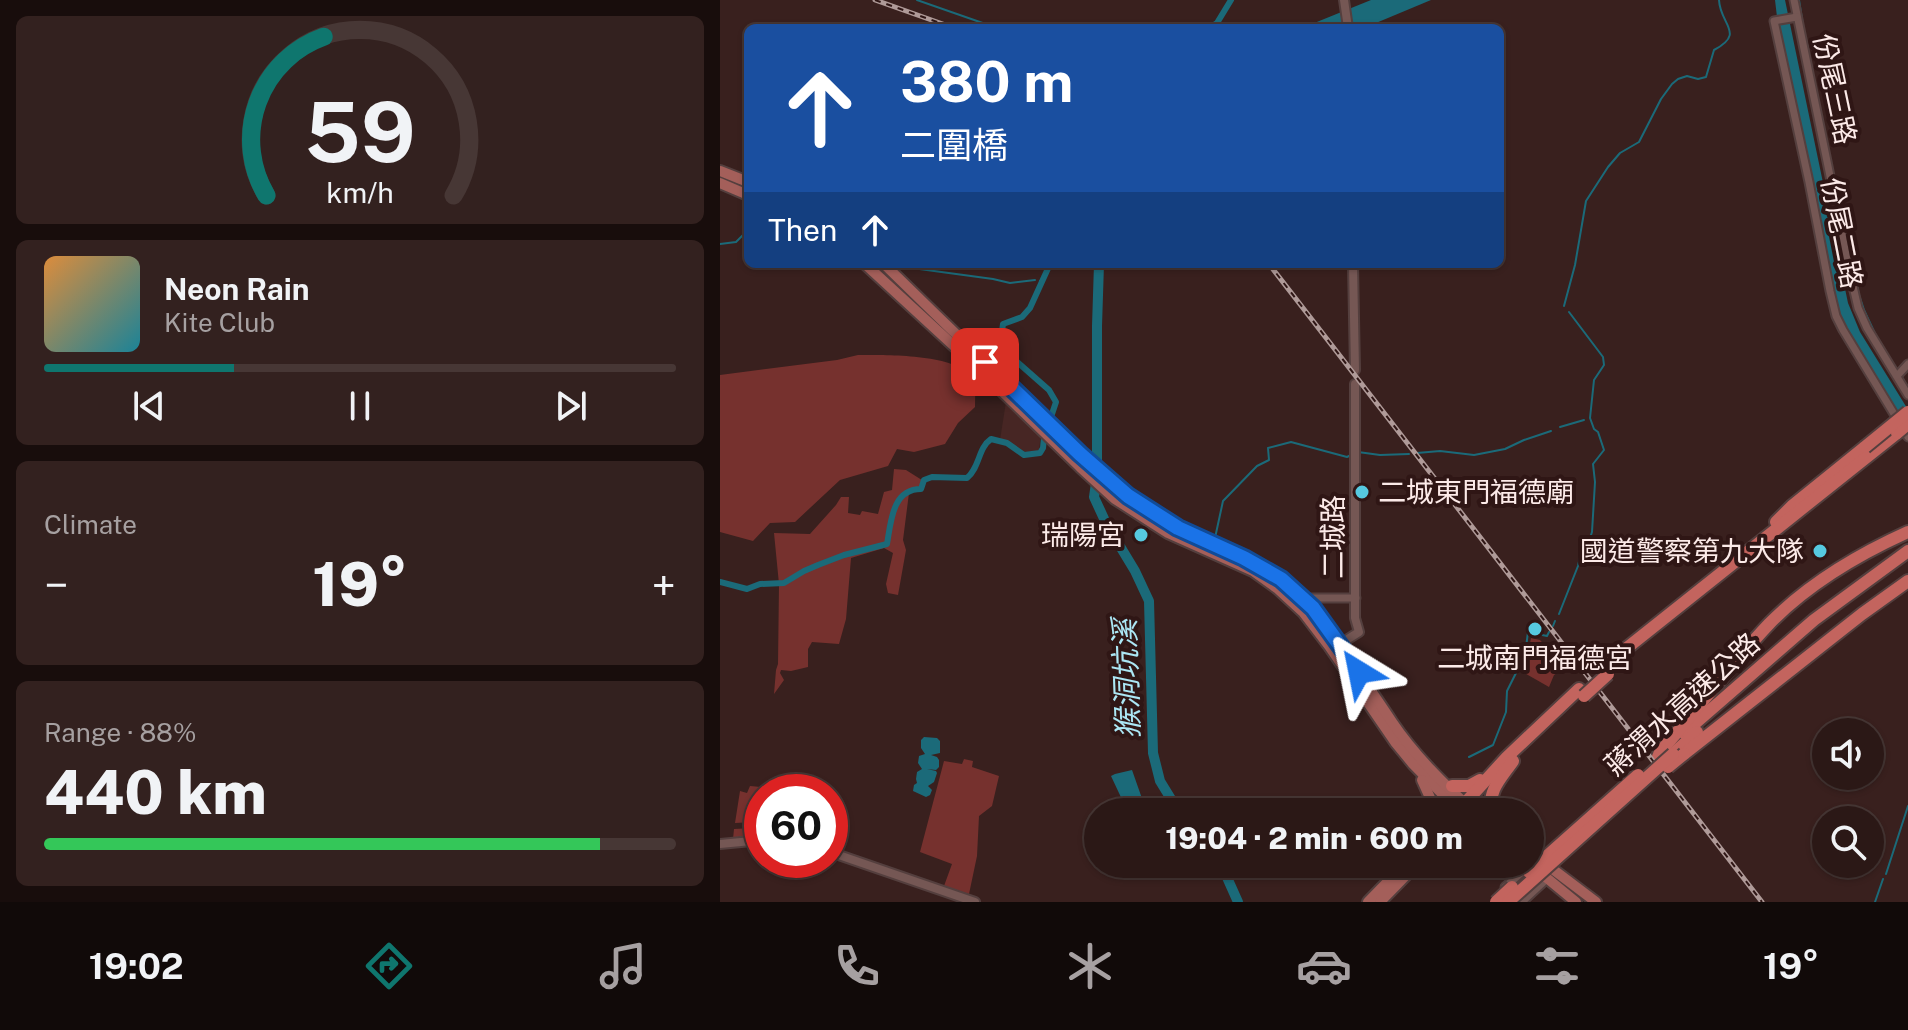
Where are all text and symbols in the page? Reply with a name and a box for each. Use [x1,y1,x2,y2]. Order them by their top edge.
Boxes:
street label: 份尾三路 [1808,31,1863,147]
text: 380 m [900,49,1073,115]
icon: ahead [768,56,872,160]
text: 59 [305,83,415,181]
text: 二圍橋 [900,124,1008,166]
street label: 份尾二路 [1816,175,1869,291]
text: km/h [326,176,394,209]
icon: ahead [853,208,897,252]
text: Then [768,212,837,248]
text: Neon Rain [164,271,310,307]
text: Kite Club [164,307,275,338]
pin [951,328,1019,396]
icon: arrive [963,340,1007,384]
icon: previous [127,384,171,428]
icon: pause [338,384,382,428]
icon: next [549,384,593,428]
place label: 二城東門福德廟 [1378,475,1574,508]
marker: 二城東門福德廟 [1353,483,1371,501]
street label: 二城路 [1316,495,1349,579]
text: Climate [44,509,137,540]
place label: 瑞陽宮 [1041,518,1125,551]
marker: 瑞陽宮 [1132,526,1150,544]
place label: 國道警察第九大隊 [1580,534,1804,567]
marker: 國道警察第九大隊 [1811,542,1829,560]
text: 19° [312,549,408,620]
text: − [44,559,68,611]
text: + [652,559,676,611]
water label: 猴洞坑溪 [1106,614,1146,740]
marker: 二城南門福德宮 [1526,620,1544,638]
street label: 蔣渭水高速公路 [1598,626,1766,781]
position arrow [1317,630,1401,714]
place label: 二城南門福德宮 [1437,641,1633,674]
text: Range · 88% [44,717,196,748]
map controls [1812,718,1884,878]
button: sound [1812,718,1884,790]
text: 440 km [44,757,267,828]
speed limit sign: 60 [744,774,848,878]
button: search [1812,806,1884,878]
text: 19:04 · 2 min · 600 m [1165,820,1463,856]
icon: directions [361,938,417,994]
icon: music [595,938,651,994]
icon: phone [829,938,885,994]
icon: climate [1062,938,1118,994]
icon: car [1296,938,1352,994]
icon: filters [1529,938,1585,994]
text: 19:02 [89,945,184,987]
text: 19° [1763,945,1819,987]

